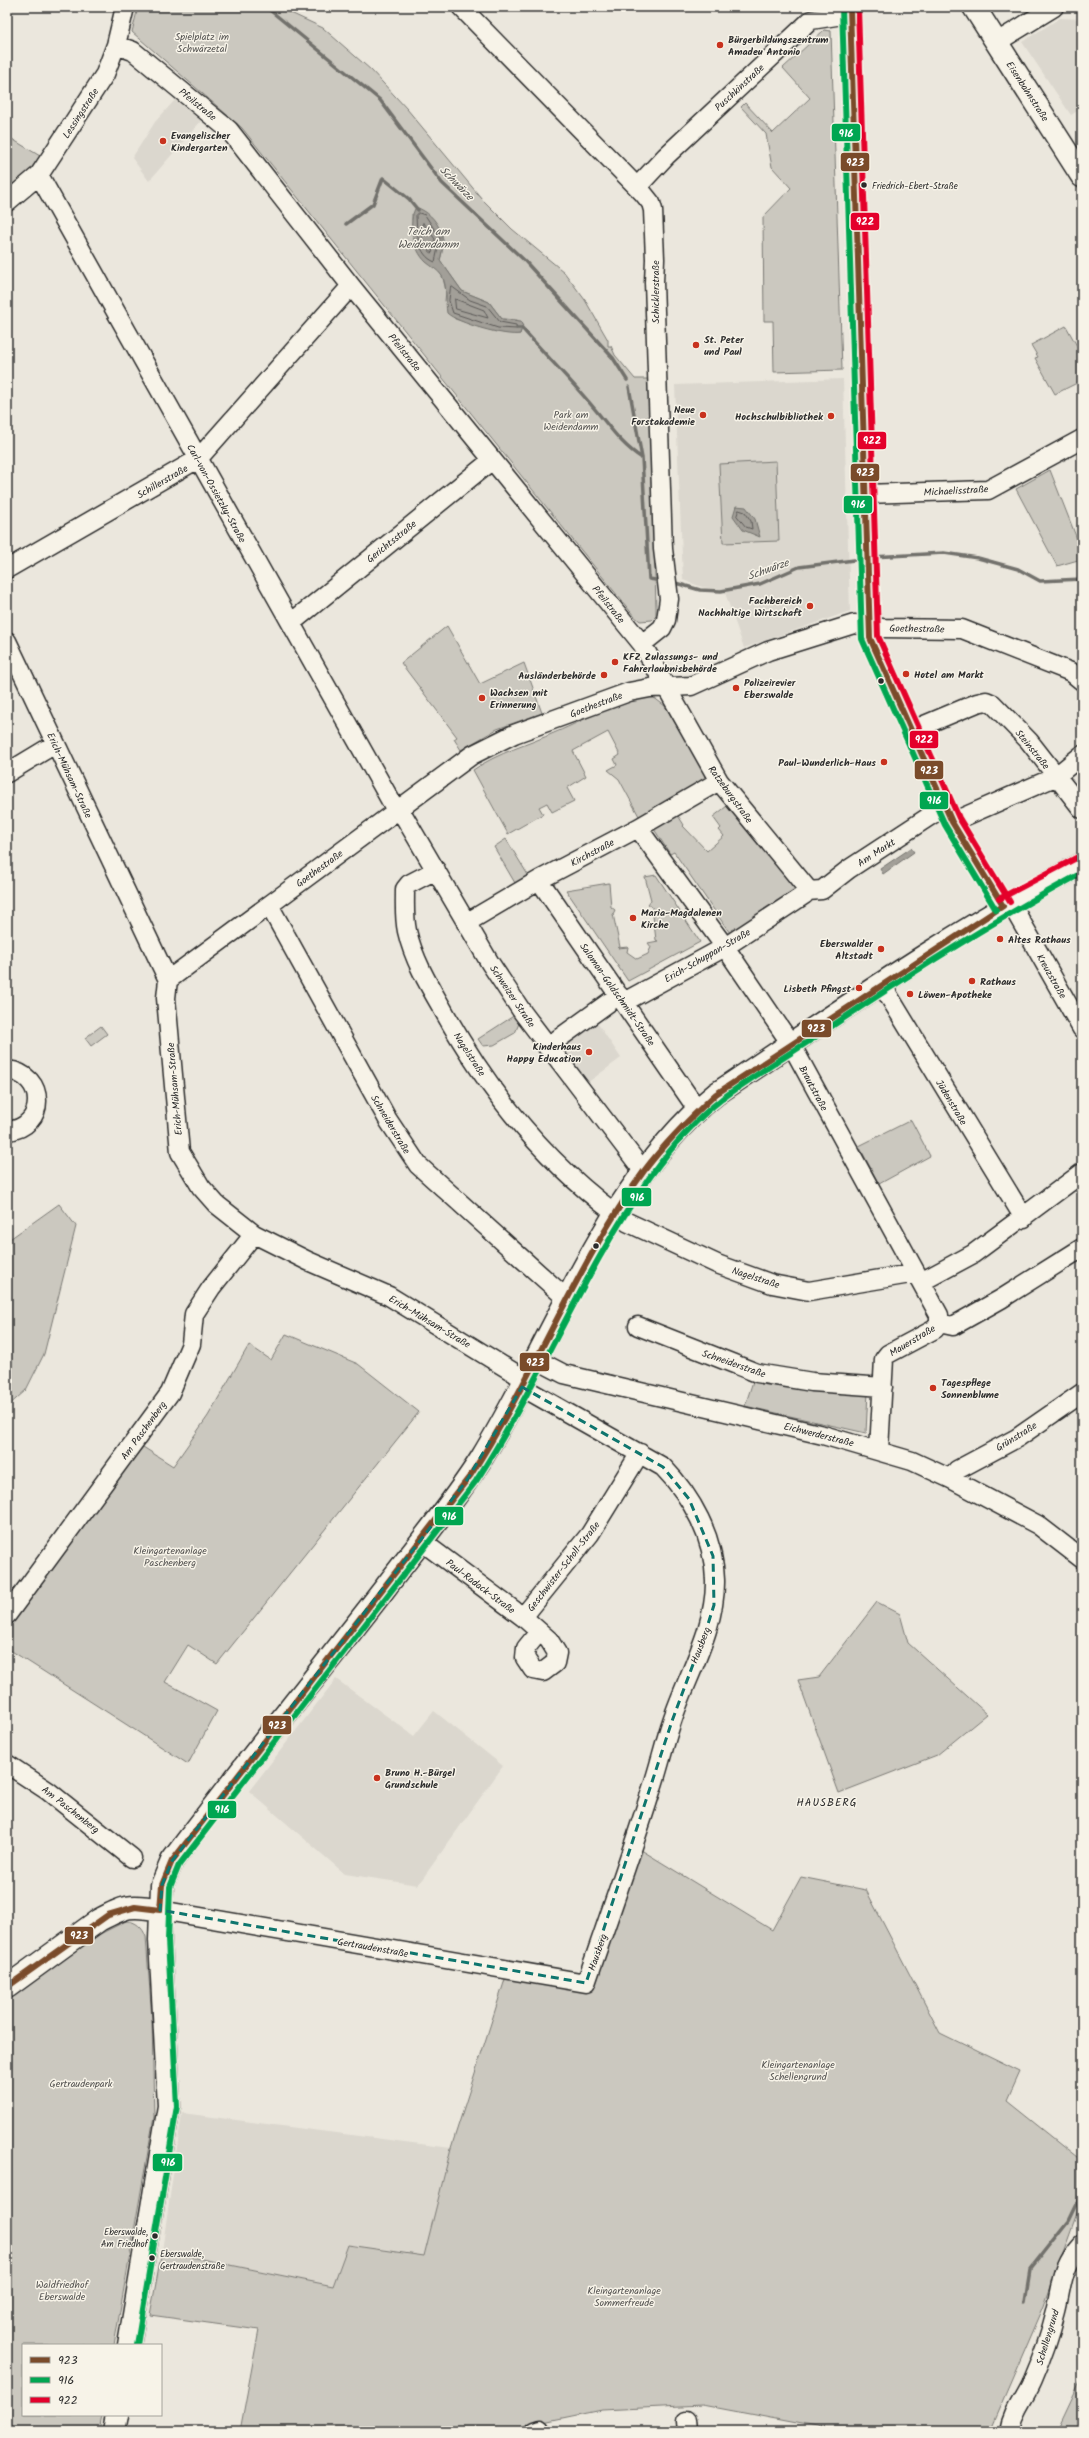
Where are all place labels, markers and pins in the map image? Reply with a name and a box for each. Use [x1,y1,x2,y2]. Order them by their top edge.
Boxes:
place label: Bürgerbildungszentrum Amadeu Antonio [728,32,829,60]
marker: Bürgerbildungszentrum Amadeu Antonio [715,40,725,50]
place label: Evangelischer Kindergarten [171,128,230,156]
marker: Evangelischer Kindergarten [158,136,168,146]
place label: Friedrich-Ebert-Straße [872,179,958,194]
marker: Friedrich-Ebert-Straße [859,180,869,190]
place label: St. Peter und Paul [704,332,744,360]
marker: St. Peter und Paul [691,340,701,350]
place label: Neue Forstakademie [631,402,695,430]
place label: Hochschulbibliothek [735,409,824,425]
marker: Neue Forstakademie [698,410,708,420]
marker: Hochschulbibliothek [826,411,836,421]
place label: Fachbereich Nachhaltige Wirtschaft [698,593,802,621]
marker: Fachbereich Nachhaltige Wirtschaft [805,601,815,611]
place label: KFZ Zulassungs- und Fahrerlaubnisbehörde [623,649,719,677]
marker: KFZ Zulassungs- und Fahrerlaubnisbehörde [610,657,620,667]
place label: Hotel am Markt [914,667,984,683]
place label: Ausländerbehörde [518,668,596,684]
marker: Hotel am Markt [901,669,911,679]
marker: Ausländerbehörde [599,670,609,680]
place label: Polizeirevier Eberswalde [744,675,796,703]
unlabelled marker [876,676,886,686]
marker: Polizeirevier Eberswalde [731,683,741,693]
place label: Wachsen mit Erinnerung [490,685,548,713]
marker: Wachsen mit Erinnerung [477,693,487,703]
place label: Paul-Wunderlich-Haus [778,755,876,771]
marker: Paul-Wunderlich-Haus [879,757,889,767]
place label: Maria-Magdalenen Kirche [641,905,722,933]
marker: Maria-Magdalenen Kirche [628,913,638,923]
place label: Altes Rathaus [1008,932,1071,948]
marker: Altes Rathaus [995,934,1005,944]
place label: Eberswalder Altstadt [820,936,873,964]
marker: Eberswalder Altstadt [876,944,886,954]
place label: Rathaus [980,974,1016,990]
marker: Rathaus [967,976,977,986]
place label: Lisbeth Pfingst [784,981,851,997]
marker: Lisbeth Pfingst [854,983,864,993]
place label: Löwen-Apotheke [918,987,992,1003]
marker: Löwen-Apotheke [905,989,915,999]
place label: Kinderhaus Happy Education [507,1039,581,1067]
marker: Kinderhaus Happy Education [584,1047,594,1057]
unlabelled marker [591,1241,601,1251]
place label: Tagespflege Sonnenblume [941,1375,999,1403]
marker: Tagespflege Sonnenblume [928,1383,938,1393]
place label: Bruno H.-Bürgel Grundschule [385,1765,455,1793]
marker: Bruno H.-Bürgel Grundschule [372,1773,382,1783]
place label: Eberswalde, Am Friedhof [101,2225,150,2252]
marker: Eberswalde, Am Friedhof [150,2231,160,2241]
place label: Eberswalde, Gertraudenstraße [160,2247,225,2274]
marker: Eberswalde, Gertraudenstraße [147,2253,157,2263]

